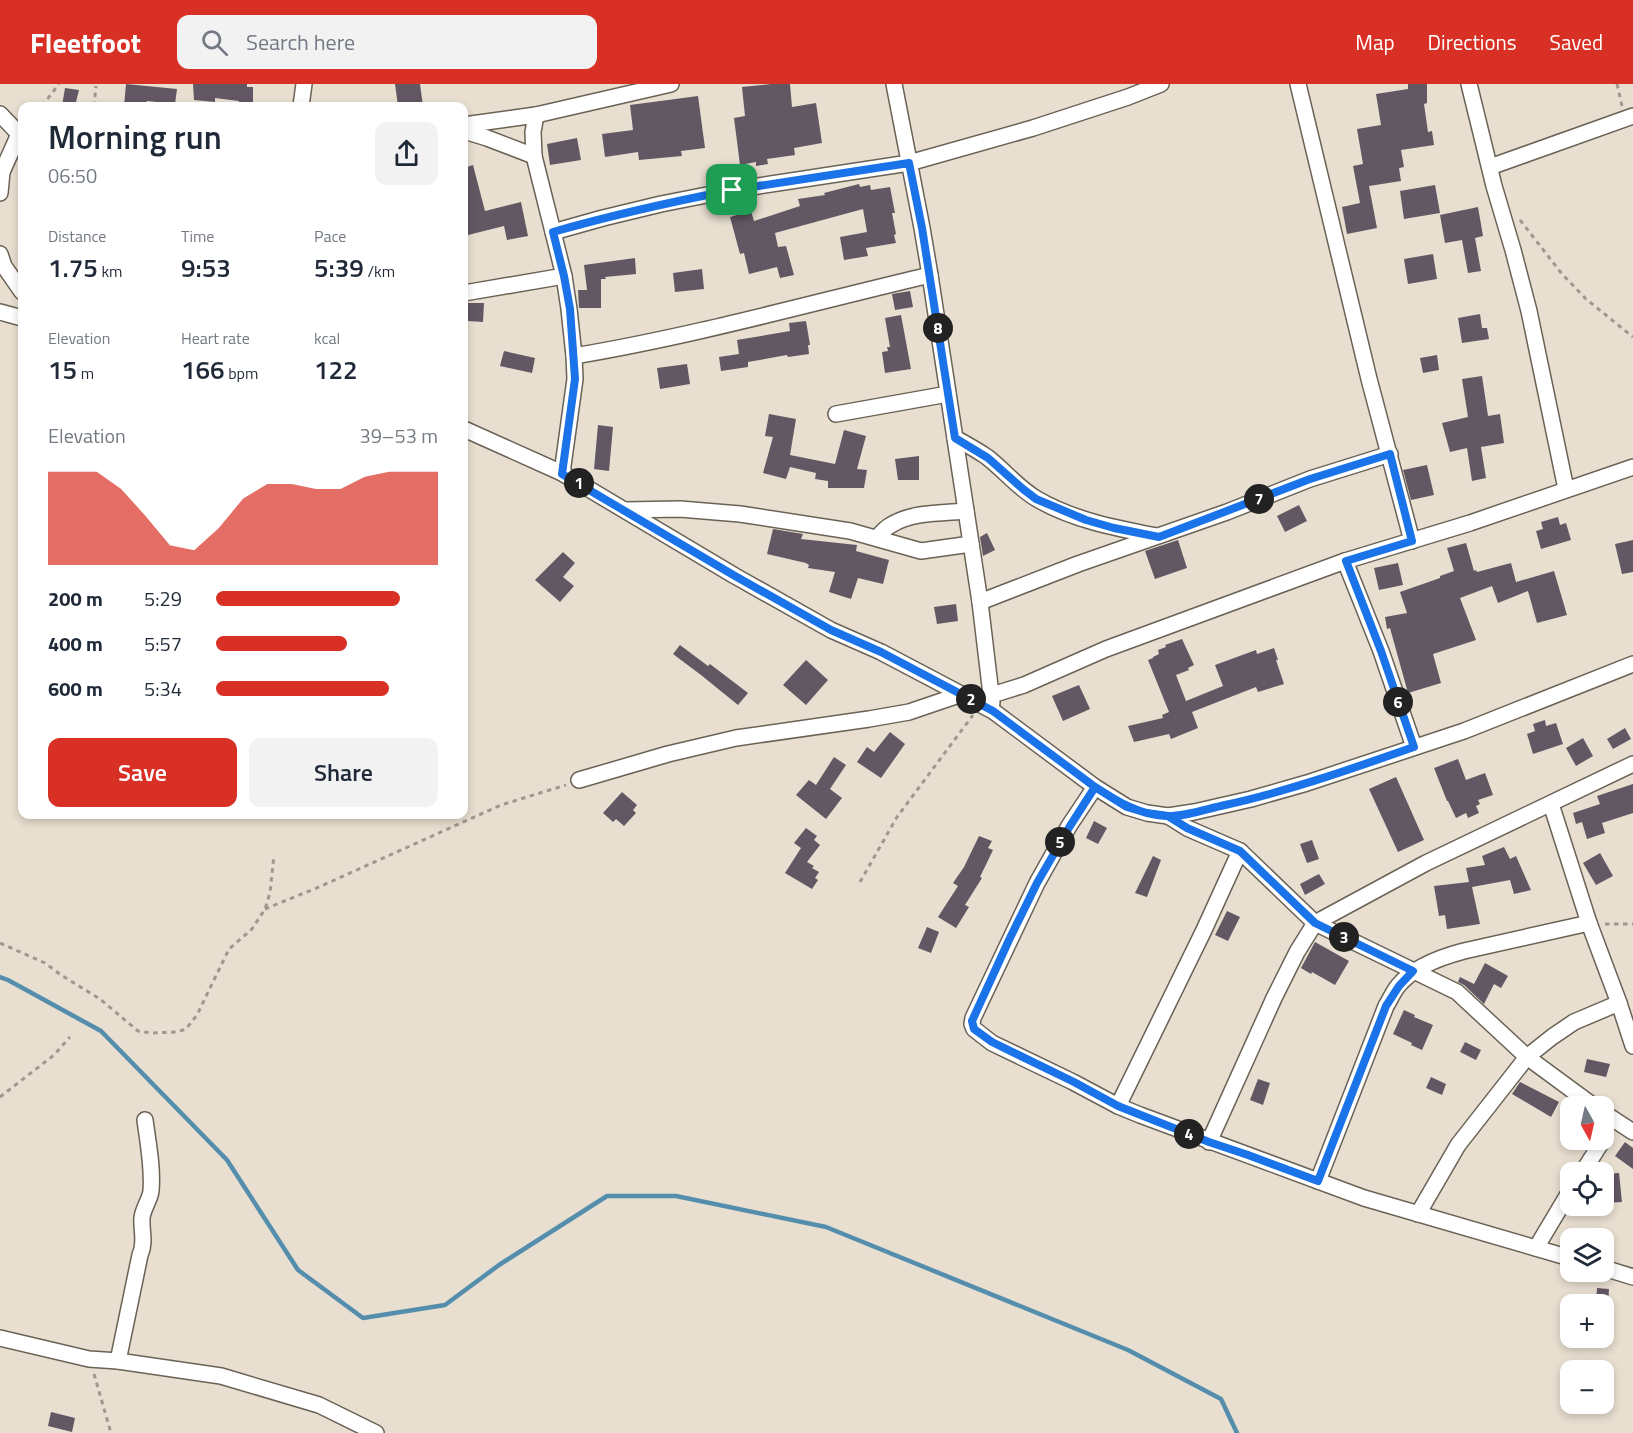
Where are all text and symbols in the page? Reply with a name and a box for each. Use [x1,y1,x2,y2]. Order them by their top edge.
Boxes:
search box [177,15,597,69]
text: Fleetfoot [30,21,141,64]
text: Search here [246,25,355,59]
icon: search [198,26,231,59]
text: Map [1355,26,1395,58]
text: Directions [1428,26,1517,58]
text: Saved [1550,26,1603,58]
text: Morning run [48,112,222,162]
button: share [375,122,438,185]
text: 06:50 [48,160,97,191]
pin [706,164,757,215]
icon: arrive [715,173,748,206]
text: Distance [48,224,106,248]
text: Time [181,224,214,248]
text: Pace [314,224,346,248]
text: 1.75 [48,248,98,287]
text: 9:53 [181,248,231,287]
text: 5:39 [314,248,364,287]
text: km [98,259,122,283]
text: /km [364,259,395,283]
pin: 8 [923,313,953,343]
text: 8 [934,316,942,340]
text: Elevation [48,326,110,350]
text: Heart rate [181,326,250,350]
text: kcal [314,326,340,350]
text: 15 [48,350,77,389]
text: 166 [181,350,225,389]
text: 122 [314,350,358,389]
text: m [77,361,94,385]
text: bpm [225,361,258,385]
text: Elevation [48,420,126,451]
text: 39–53 m [359,420,438,451]
pin: 1 [564,468,594,498]
text: 1 [575,471,583,495]
pin: 7 [1244,484,1274,514]
text: 7 [1255,487,1263,511]
text: 200 m [48,583,103,614]
text: 5:29 [144,583,182,614]
text: 400 m [48,628,103,659]
text: 5:57 [144,628,182,659]
text: 600 m [48,673,103,704]
text: 5:34 [144,673,182,704]
pin: 2 [956,684,986,714]
text: 2 [967,687,975,711]
pin: 6 [1383,687,1413,717]
text: 6 [1394,690,1402,714]
button: Save [48,738,237,807]
button: Share [249,738,438,807]
pin: 5 [1045,827,1075,857]
text: 5 [1056,830,1064,854]
pin: 3 [1329,922,1359,952]
text: 3 [1340,925,1348,949]
north arrow [1560,1096,1614,1150]
map controls [1560,1096,1614,1414]
pin: 4 [1174,1119,1204,1149]
text: 4 [1185,1122,1193,1146]
button: locate [1560,1162,1614,1216]
button: layers [1560,1228,1614,1282]
button: + [1560,1294,1614,1348]
button: − [1560,1360,1614,1414]

